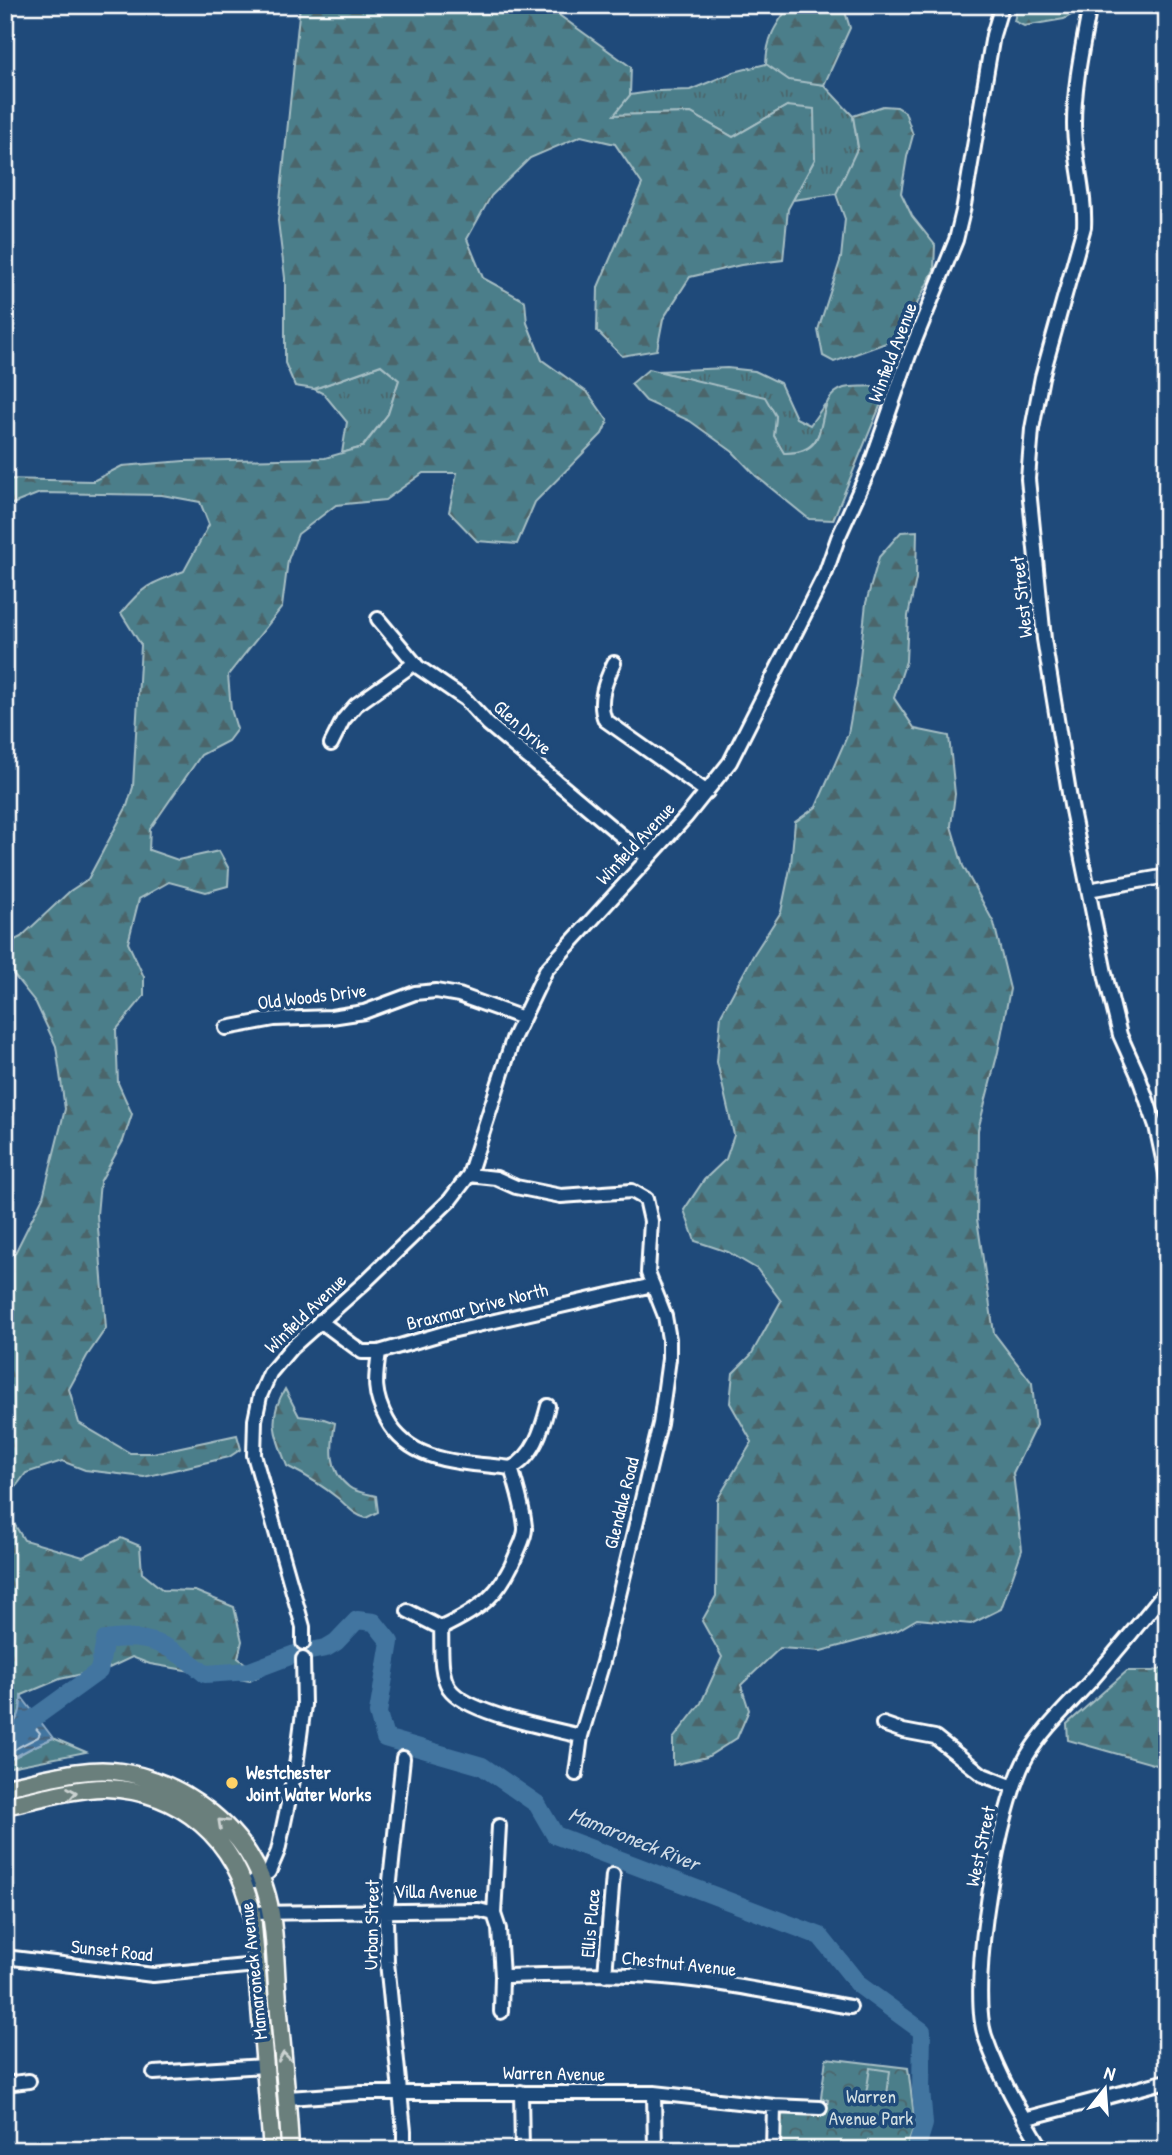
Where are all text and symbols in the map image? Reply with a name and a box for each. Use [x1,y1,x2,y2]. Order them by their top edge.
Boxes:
street label: Winfield Avenue [861,298,923,406]
street label: West Street [1004,555,1038,639]
street label: Glen Drive [488,694,558,761]
street label: Winfield Avenue [590,796,681,890]
street label: Old Woods Drive [256,976,368,1016]
street label: Winfield Avenue [258,1267,352,1359]
street label: Braxmar Drive North [404,1276,550,1336]
street label: Glendale Road [597,1454,645,1551]
place label: Westchester Joint Water Works [246,1759,372,1807]
marker: Westchester Joint Water Works [224,1775,240,1791]
one-way arrow [66,1786,78,1801]
water label: Mamaroneck River [565,1799,706,1879]
street label: West Street [959,1803,1001,1889]
one-way arrow [217,1819,230,1832]
street label: Villa Avenue [394,1878,478,1904]
street label: Urban Street [357,1879,385,1970]
street label: Ellis Place [574,1887,606,1959]
street label: Mamaroneck Avenue [233,1901,273,2041]
street label: Sunset Road [70,1933,155,1967]
street label: Chestnut Avenue [620,1944,738,1982]
one-way arrow [276,2051,291,2063]
north arrow [1070,2054,1140,2124]
street label: Warren Avenue [503,2059,606,2087]
text: N [1101,2059,1119,2087]
park label: Warren Avenue Park [829,2083,913,2131]

